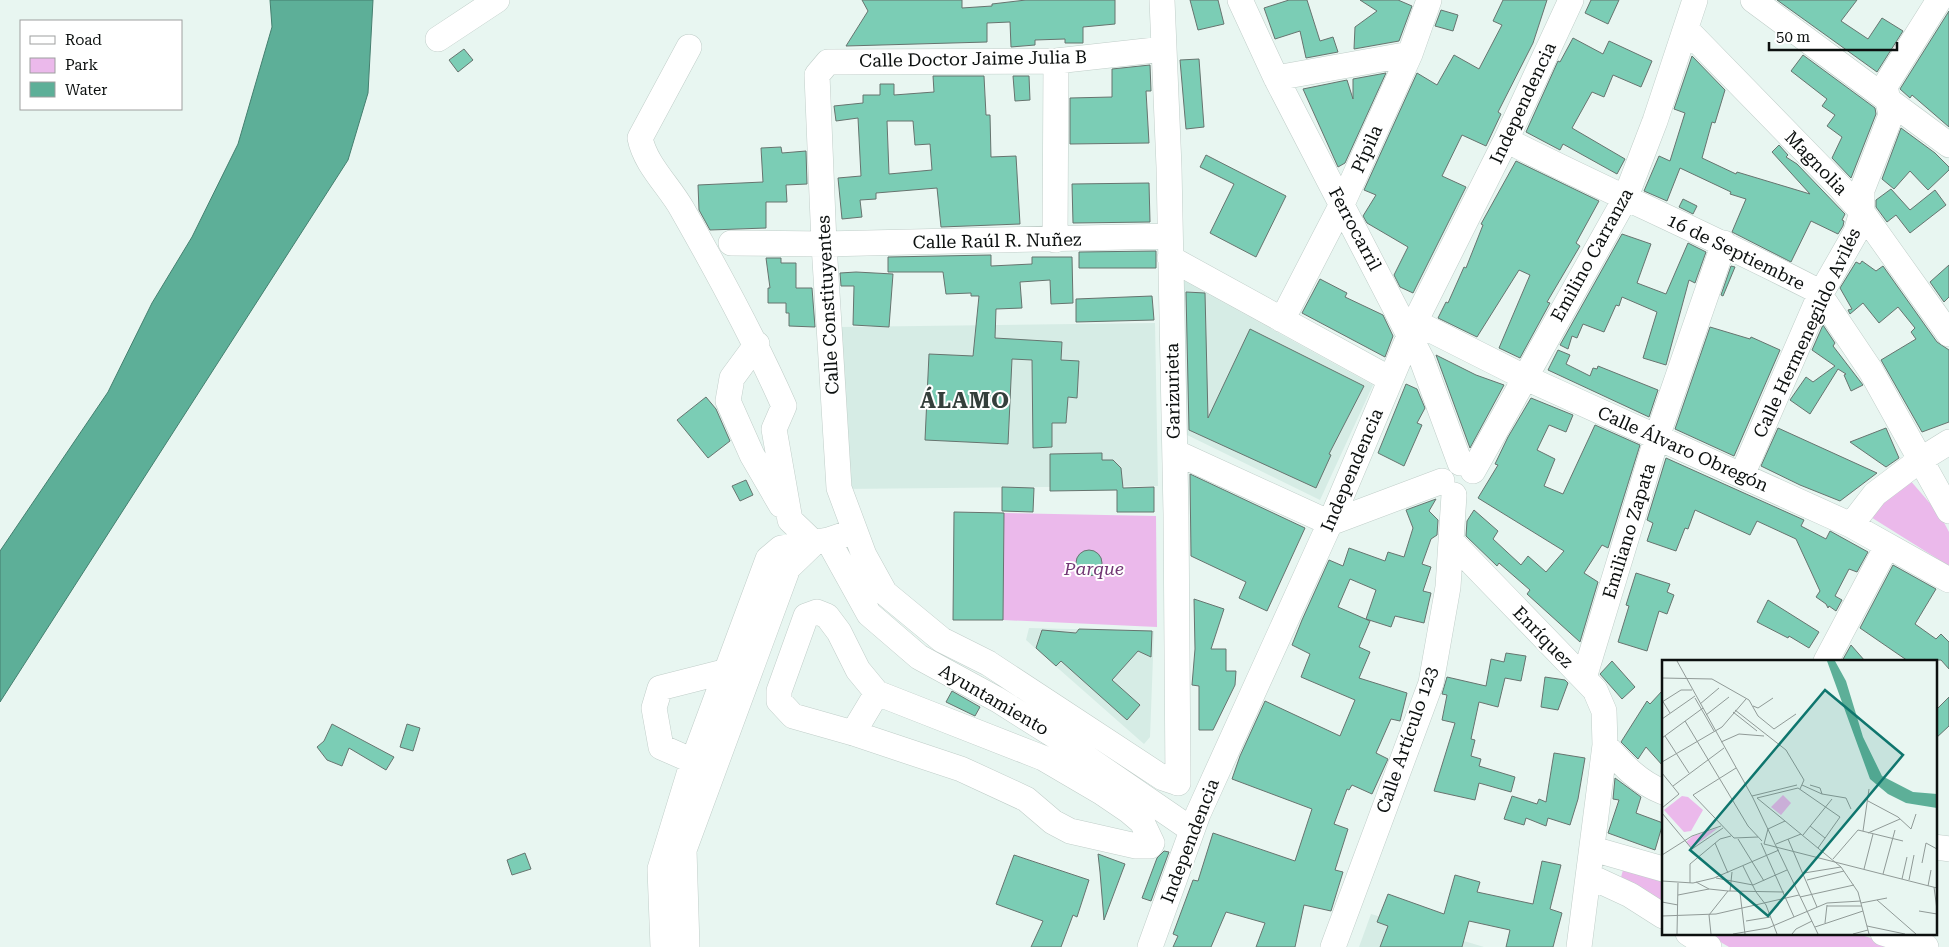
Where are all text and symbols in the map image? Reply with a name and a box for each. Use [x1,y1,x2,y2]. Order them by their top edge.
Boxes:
legend [20,20,182,110]
scale bar [1769,20,1896,52]
text: 50 m [1776,28,1811,46]
text: Road [65,31,102,49]
street label: Independencia [1485,38,1560,167]
street label: Calle Doctor Jaime Julia B [859,46,1087,71]
text: Park [65,56,99,74]
text: Water [65,81,107,99]
street label: Pípila [1347,121,1386,176]
street label: Magnolia [1781,126,1852,199]
street label: Ferrocarril [1325,183,1386,274]
street label: Emilino Carranza [1546,184,1637,325]
street label: 16 de Septiembre [1664,209,1809,294]
street label: Calle Constituyentes [812,215,843,395]
street label: Calle Hermenegildo Avilés [1749,225,1864,441]
street label: Calle Raúl R. Nuñez [913,229,1082,252]
street label: Garizurieta [1161,342,1184,439]
district label: ÁLAMO [920,386,1010,413]
street label: Calle Álvaro Obregón [1595,401,1772,496]
street label: Independencia [1316,405,1387,534]
street label: Emiliano Zapata [1598,460,1659,601]
park label: Parque [1063,558,1124,579]
street label: Enríquez [1509,602,1578,672]
street label: Ayuntamiento [936,660,1053,739]
inset map [1662,660,1936,934]
street label: Calle Artículo 123 [1372,664,1441,816]
street label: Independencia [1156,775,1223,906]

